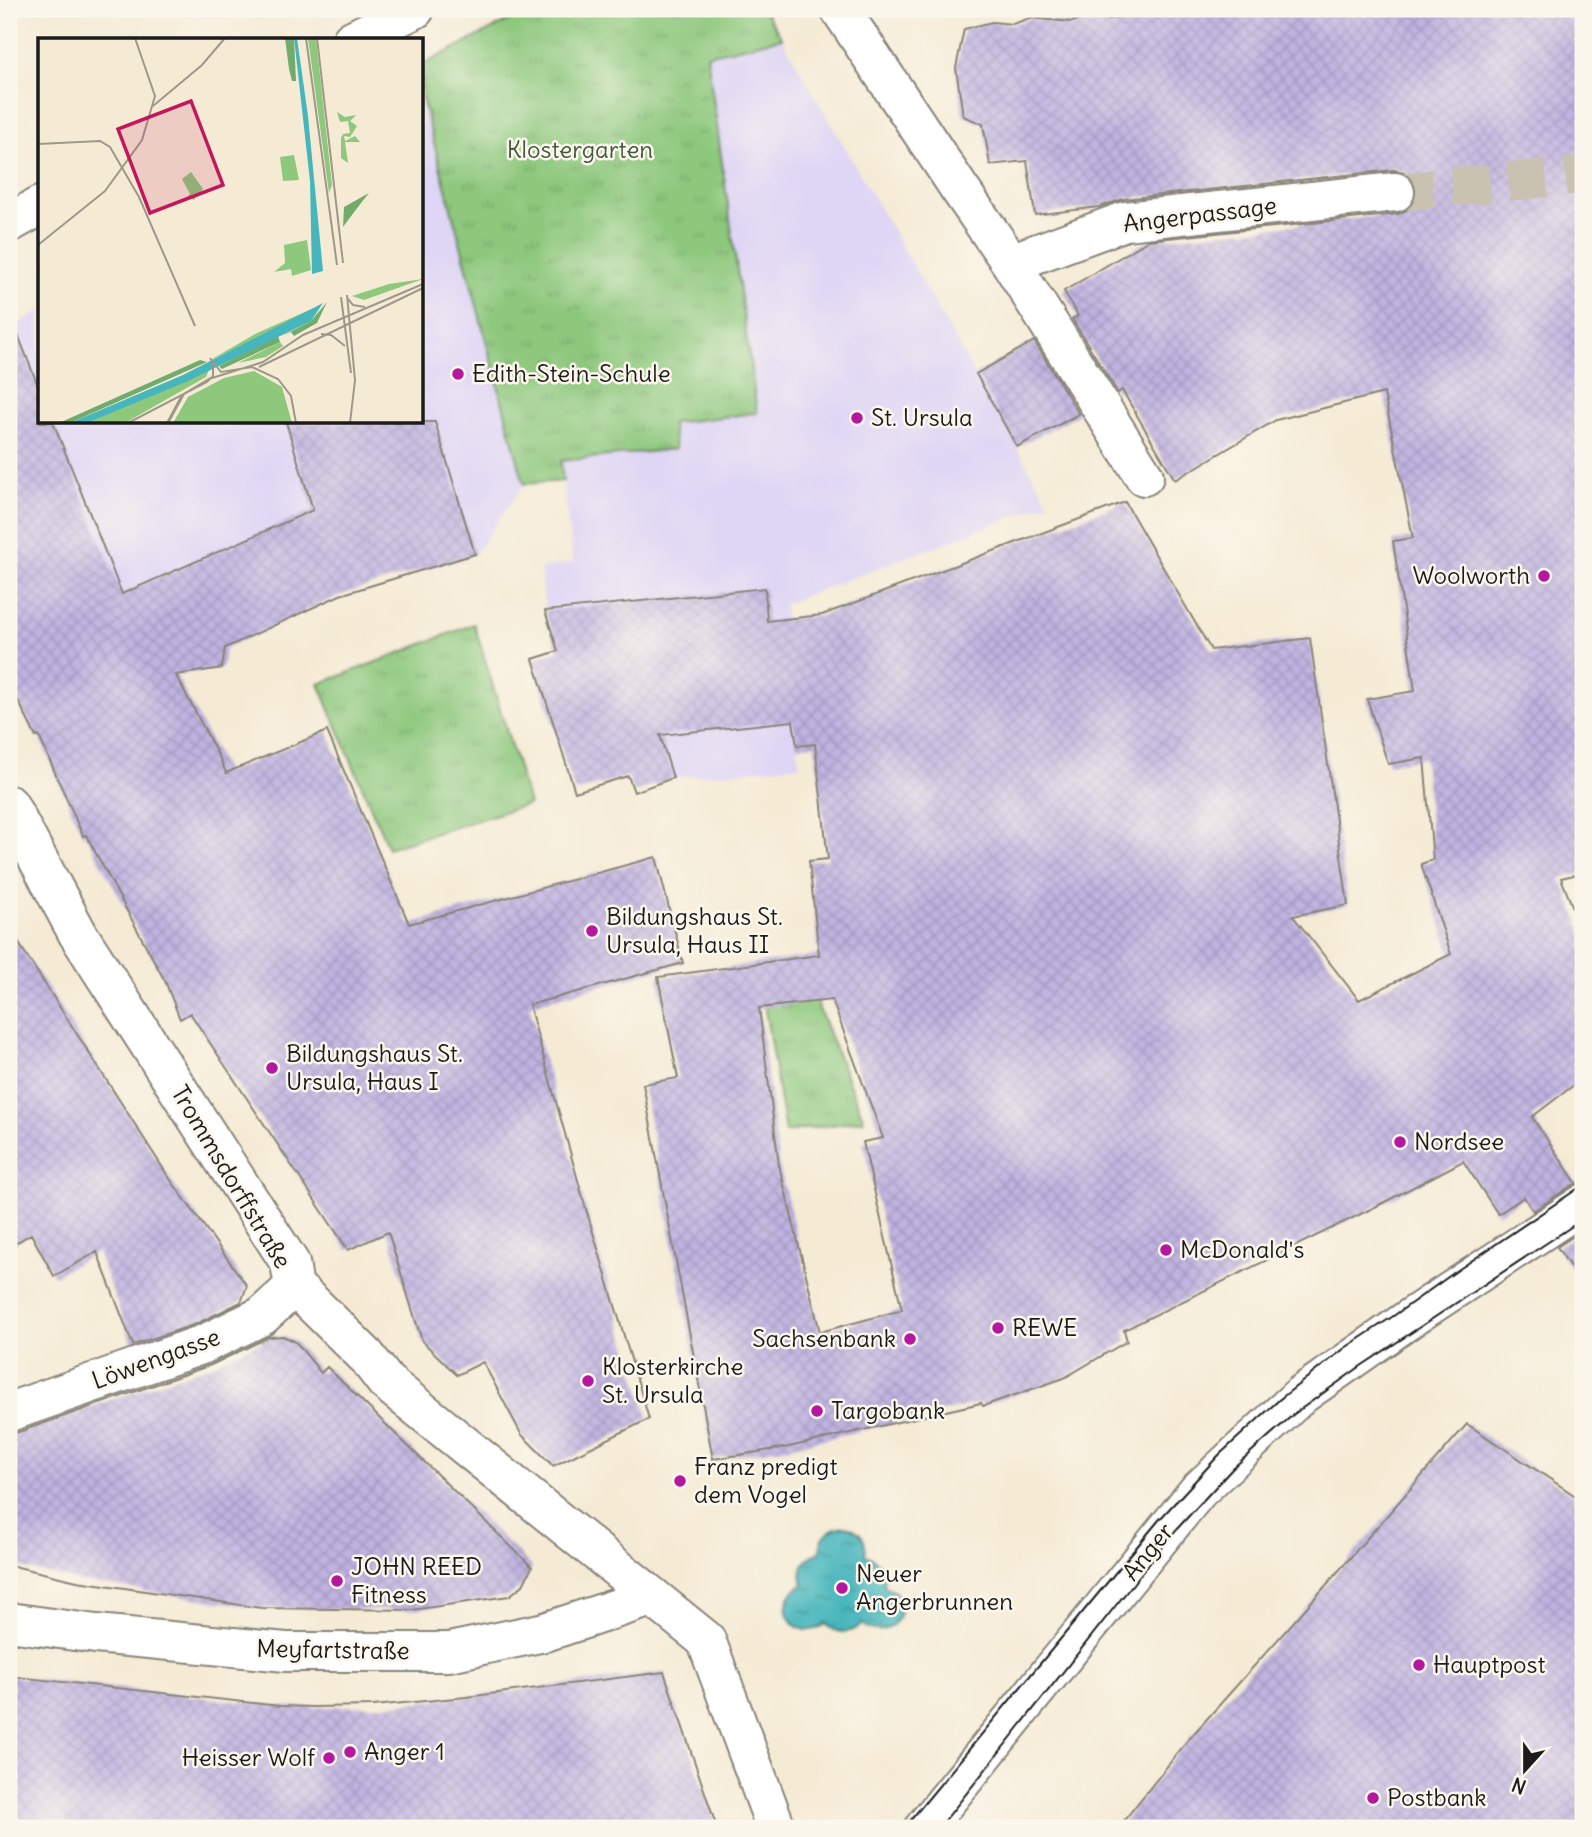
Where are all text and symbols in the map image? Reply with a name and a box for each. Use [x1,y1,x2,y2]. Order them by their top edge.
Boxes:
inset map [38,38,424,424]
park label: Klostergarten [507,134,653,164]
street label: Angerpassage [1121,190,1278,238]
place label: Edith-Stein-Schule [472,358,671,388]
marker: Edith-Stein-Schule [450,366,466,382]
place label: St. Ursula [871,402,973,432]
marker: St. Ursula [849,410,865,426]
place label: Woolworth [1413,560,1530,590]
marker: Woolworth [1536,568,1552,584]
place label: Bildungshaus St. Ursula, Haus II [606,901,783,959]
marker: Bildungshaus St. Ursula, Haus II [584,923,600,939]
place label: Bildungshaus St. Ursula, Haus I [286,1038,463,1096]
marker: Bildungshaus St. Ursula, Haus I [264,1060,280,1076]
street label: Trommsdorffstraße [165,1079,298,1273]
place label: Nordsee [1414,1126,1504,1156]
marker: Nordsee [1392,1134,1408,1150]
place label: McDonald's [1180,1234,1304,1264]
marker: McDonald's [1158,1242,1174,1258]
place label: REWE [1012,1312,1077,1342]
marker: REWE [990,1320,1006,1336]
street label: Löwengasse [88,1321,224,1395]
place label: Sachsenbank [752,1323,896,1353]
marker: Sachsenbank [902,1331,918,1347]
place label: Klosterkirche St. Ursula [602,1351,743,1409]
marker: Klosterkirche St. Ursula [580,1373,596,1389]
place label: Targobank [831,1395,945,1425]
marker: Targobank [809,1403,825,1419]
place label: Franz predigt dem Vogel [694,1451,838,1509]
marker: Franz predigt dem Vogel [672,1473,688,1489]
street label: Anger [1115,1516,1180,1586]
place label: JOHN REED Fitness [351,1551,482,1609]
place label: Neuer Angerbrunnen [856,1558,1013,1616]
marker: JOHN REED Fitness [329,1573,345,1589]
marker: Neuer Angerbrunnen [834,1580,850,1596]
street label: Meyfartstraße [256,1633,410,1665]
place label: Hauptpost [1433,1649,1546,1679]
marker: Hauptpost [1411,1657,1427,1673]
place label: Anger 1 [364,1736,445,1766]
north arrow [1490,1736,1560,1806]
place label: Heisser Wolf [182,1742,316,1772]
marker: Anger 1 [342,1744,358,1760]
marker: Heisser Wolf [321,1750,337,1766]
text: N [1508,1772,1529,1799]
place label: Postbank [1387,1782,1487,1812]
marker: Postbank [1365,1790,1381,1806]

